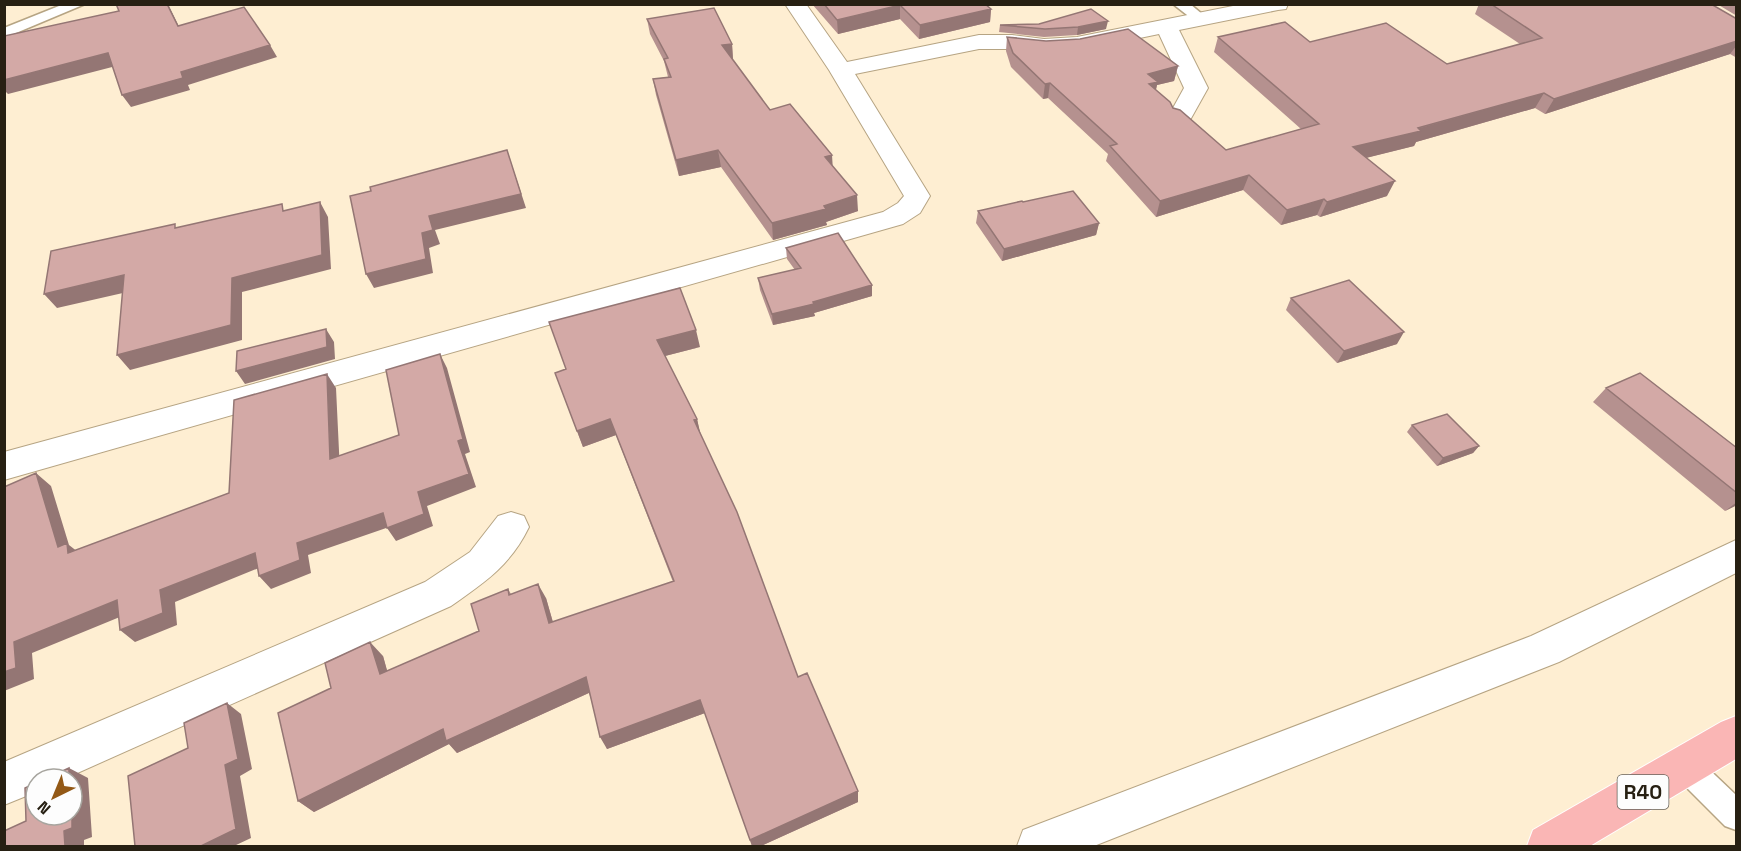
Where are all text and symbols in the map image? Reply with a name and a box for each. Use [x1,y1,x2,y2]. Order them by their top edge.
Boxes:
north arrow [24,767,84,827]
road number: R40 [1618,775,1668,809]
text: N [33,796,55,819]

